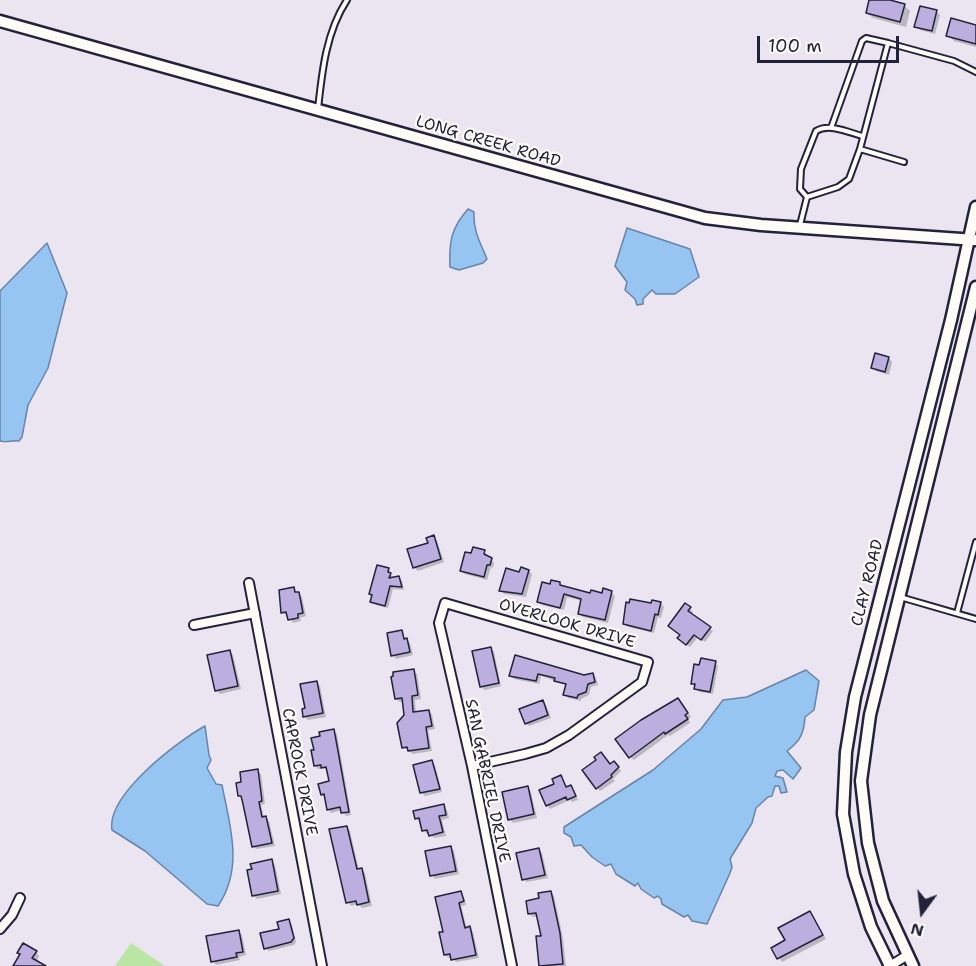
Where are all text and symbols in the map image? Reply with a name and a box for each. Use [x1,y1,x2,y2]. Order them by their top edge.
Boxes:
scale bar [760,24,902,62]
text: 100 m [768,34,822,58]
street label: LONG CREEK ROAD [413,112,563,172]
street label: CLAY ROAD [848,538,888,628]
street label: OVERLOOK DRIVE [497,595,637,653]
street label: SAN GABRIEL DRIVE [460,697,514,865]
street label: CAPROCK DRIVE [277,707,321,837]
north arrow [892,882,952,942]
text: N [908,918,926,942]

